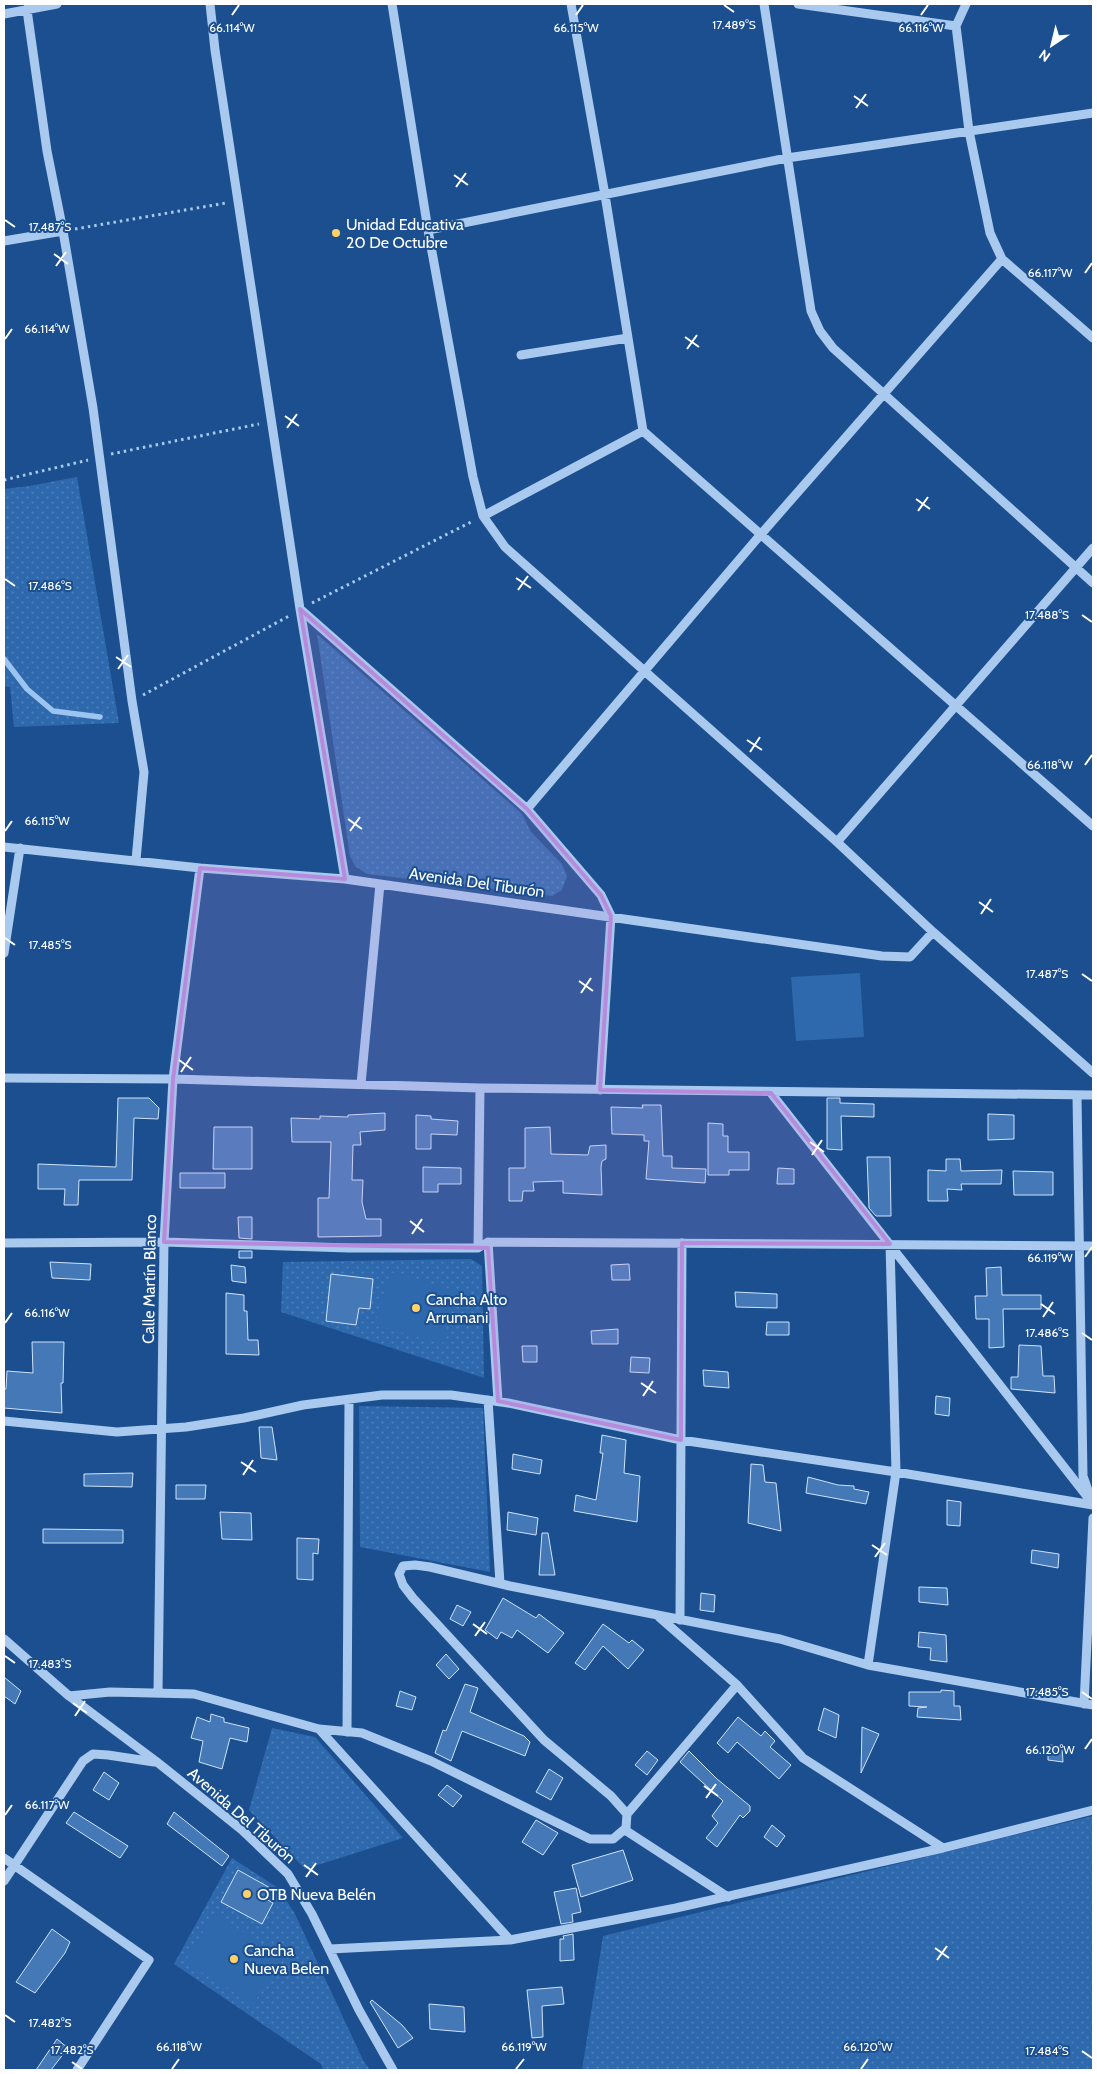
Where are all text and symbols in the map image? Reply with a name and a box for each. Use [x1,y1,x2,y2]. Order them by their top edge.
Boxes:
text: 17.489°S [712,17,756,32]
text: 66.114°W [209,20,255,35]
text: 66.115°W [553,20,599,35]
text: 66.116°W [898,20,944,35]
north arrow [1027,20,1077,70]
text: N [1035,45,1054,66]
place label: Unidad Educativa 20 De Octubre [346,215,464,252]
text: 17.487°S [29,219,71,234]
marker: Unidad Educativa 20 De Octubre [330,227,342,239]
text: 66.117°W [1028,265,1073,280]
text: 66.114°W [24,321,70,336]
text: 17.486°S [28,578,72,593]
text: 17.488°S [1025,607,1069,622]
text: 66.118°W [1027,757,1074,772]
text: 66.115°W [24,813,70,828]
street label: Avenida Del Tiburón [408,864,546,901]
text: 17.485°S [28,937,72,952]
text: 17.487°S [1026,966,1068,981]
street label: Calle Martín Blanco [139,1214,160,1344]
text: 66.119°W [1027,1250,1073,1265]
place label: Cancha Alto Arrumani [426,1290,507,1327]
marker: Cancha Alto Arrumani [410,1302,422,1314]
text: 66.116°W [24,1305,70,1320]
text: 17.486°S [1025,1325,1069,1340]
text: 17.483°S [28,1656,72,1671]
text: 17.485°S [1025,1684,1069,1699]
text: 66.120°W [1025,1742,1075,1757]
street label: Avenida Del Tiburón [184,1763,299,1867]
text: 66.117°W [25,1797,70,1812]
place label: OTB Nueva Belén [257,1885,376,1904]
marker: OTB Nueva Belén [241,1888,253,1900]
place label: Cancha Nueva Belen [244,1941,329,1978]
marker: Cancha Nueva Belen [228,1953,240,1965]
text: 17.482°S [29,2015,71,2030]
text: 66.118°W [156,2039,203,2054]
text: 66.119°W [501,2039,547,2054]
text: 66.120°W [843,2039,893,2054]
text: 17.482°S [51,2042,93,2057]
text: 17.484°S [1025,2043,1069,2058]

